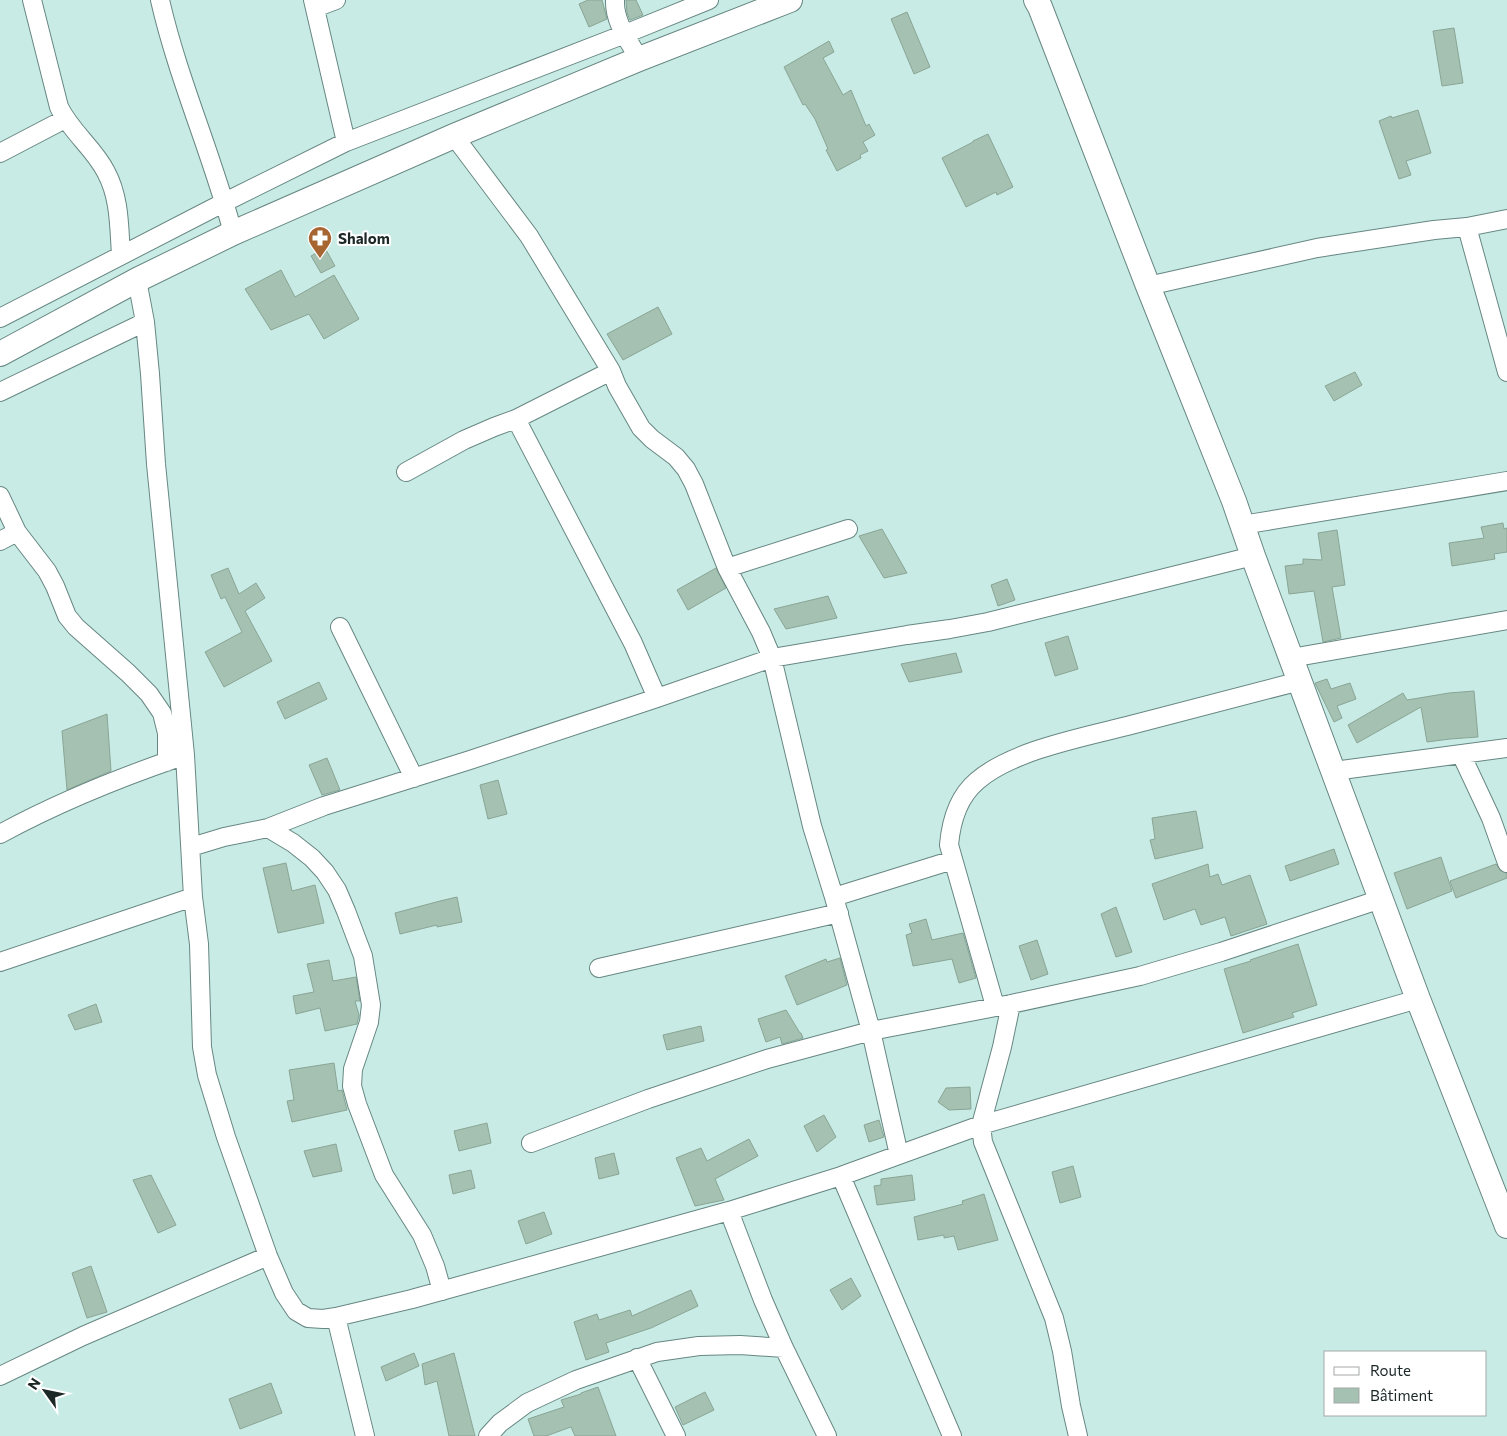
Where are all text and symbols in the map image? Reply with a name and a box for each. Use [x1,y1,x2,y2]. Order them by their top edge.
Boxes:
pharmacy icon: Shalom [307,225,333,259]
place label: Shalom [338,229,390,247]
legend [1324,1351,1487,1416]
text: Route [1370,1361,1411,1379]
north arrow [20,1366,70,1416]
text: N [24,1375,44,1393]
text: Bâtiment [1370,1386,1433,1404]

